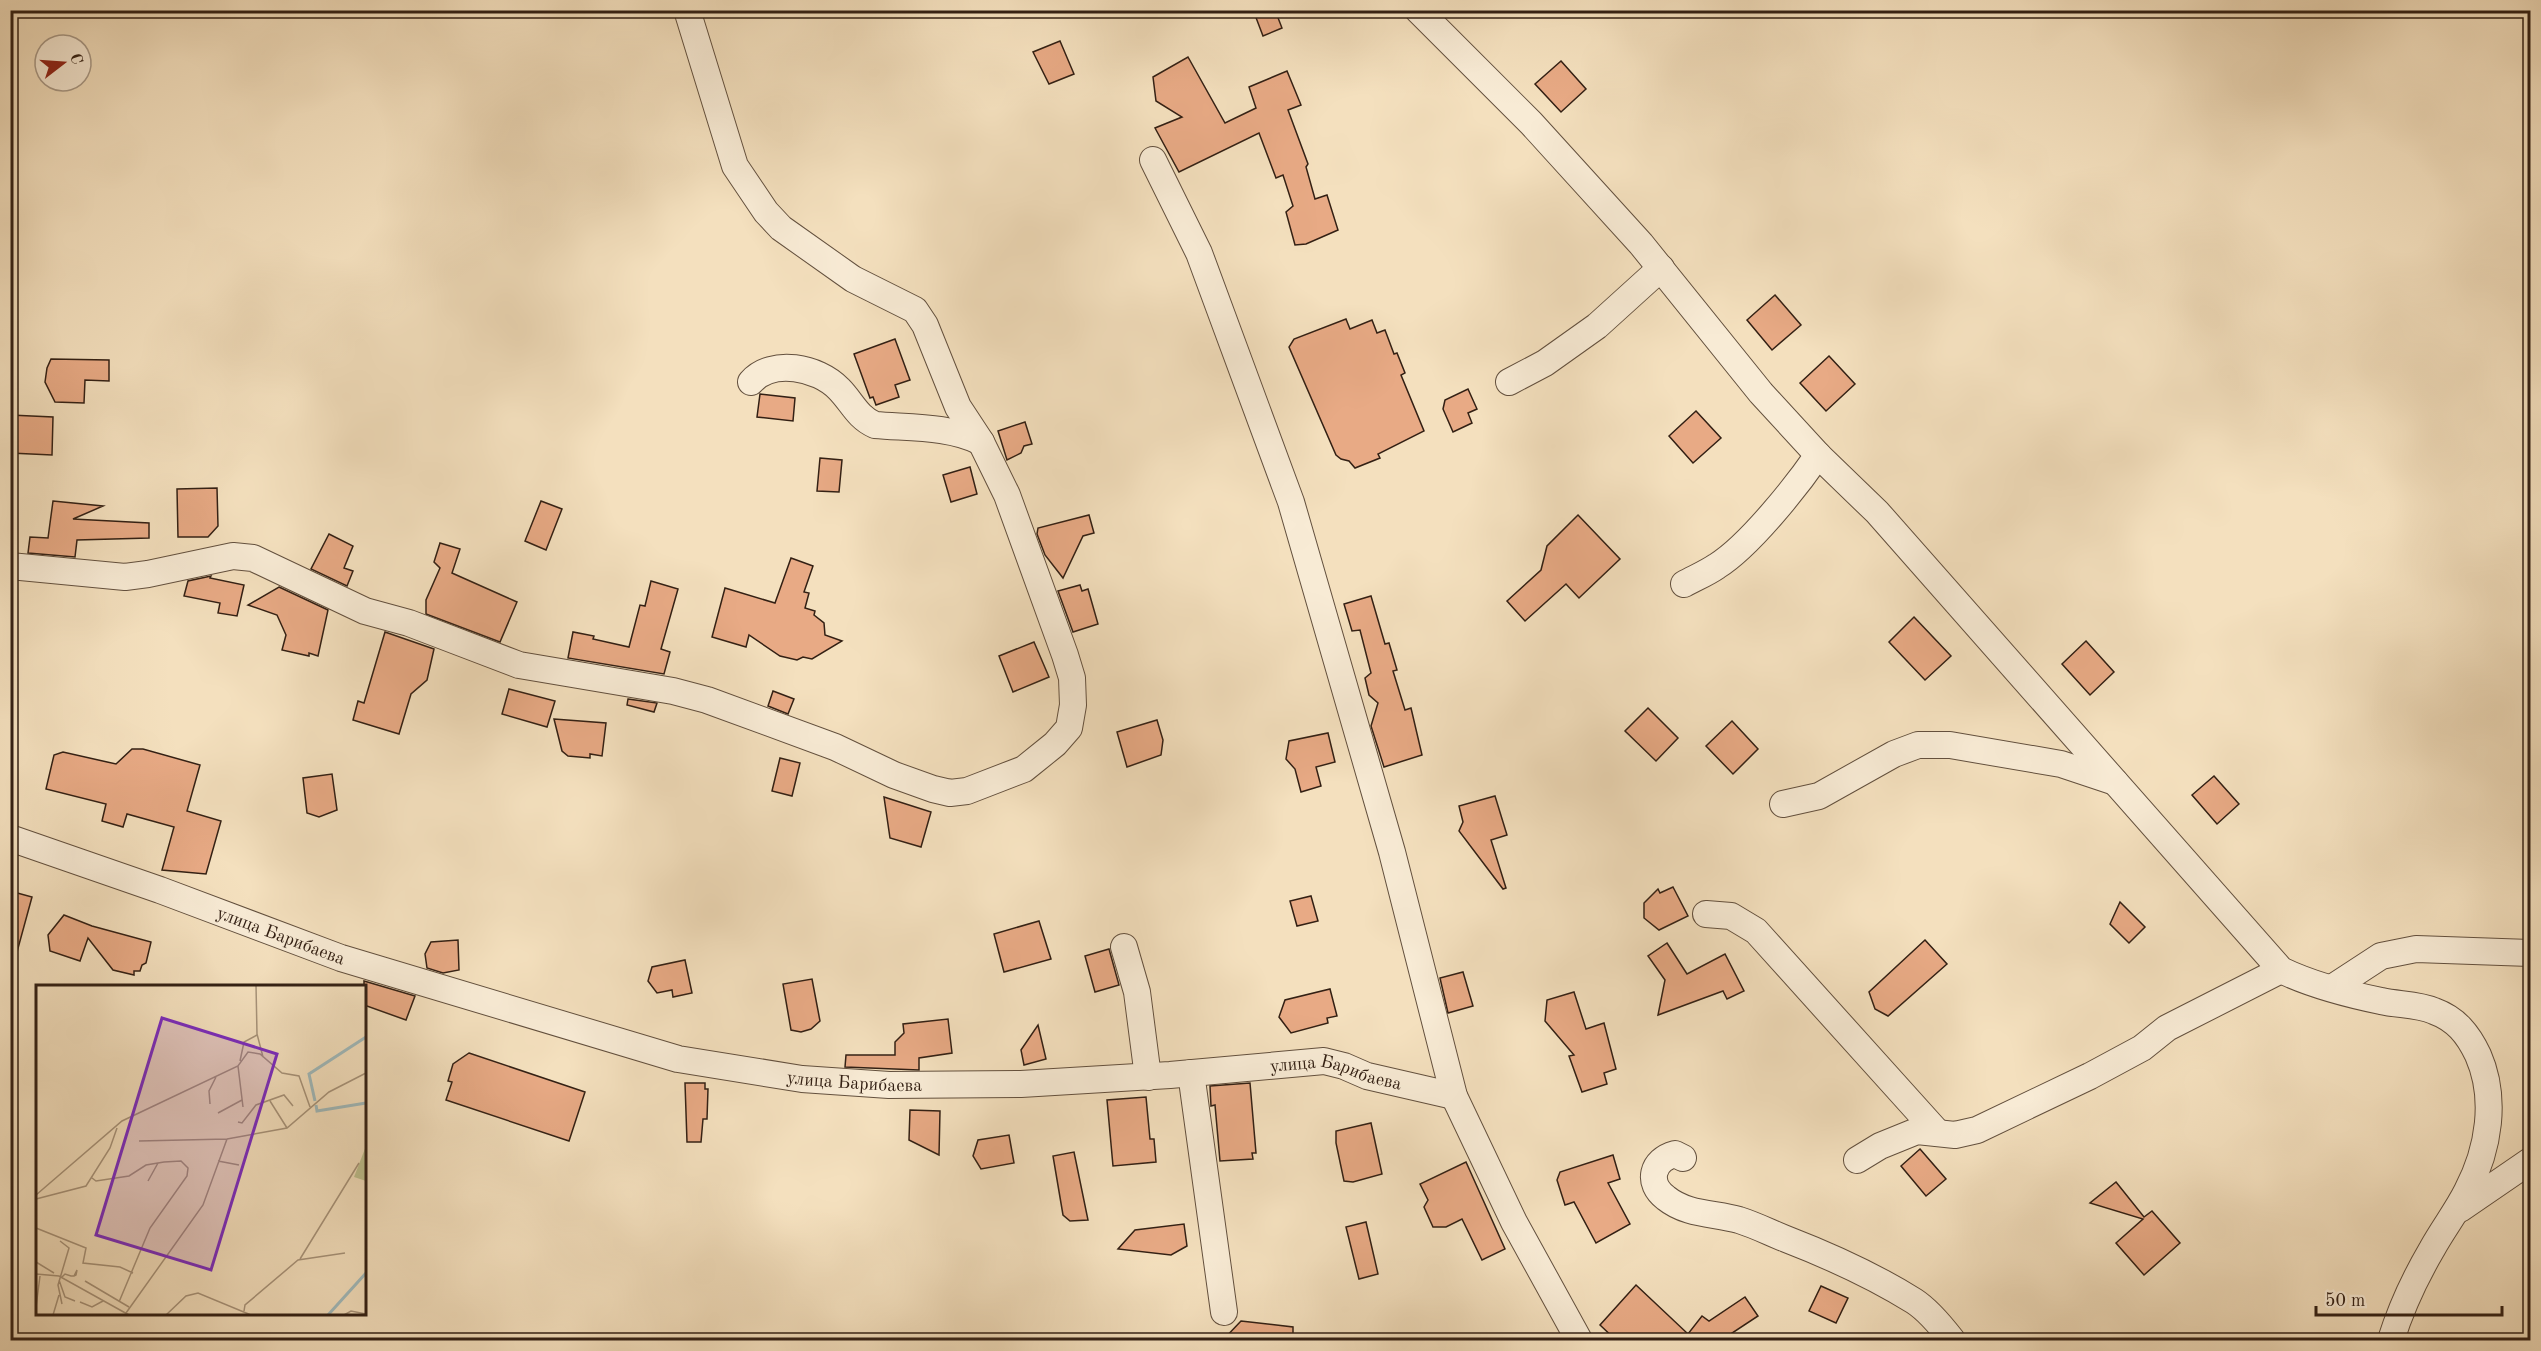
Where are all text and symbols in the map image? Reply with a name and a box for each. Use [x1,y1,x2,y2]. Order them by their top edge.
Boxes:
north arrow [33,33,93,93]
text: С [66,52,85,67]
street label: улица Барибаева [214,904,347,969]
inset map [36,985,366,1315]
street label: улица Барибаева [1269,1052,1403,1094]
street label: улица Барибаева [785,1069,922,1095]
scale bar [2316,1279,2502,1317]
text: 50 m [2325,1292,2365,1310]

